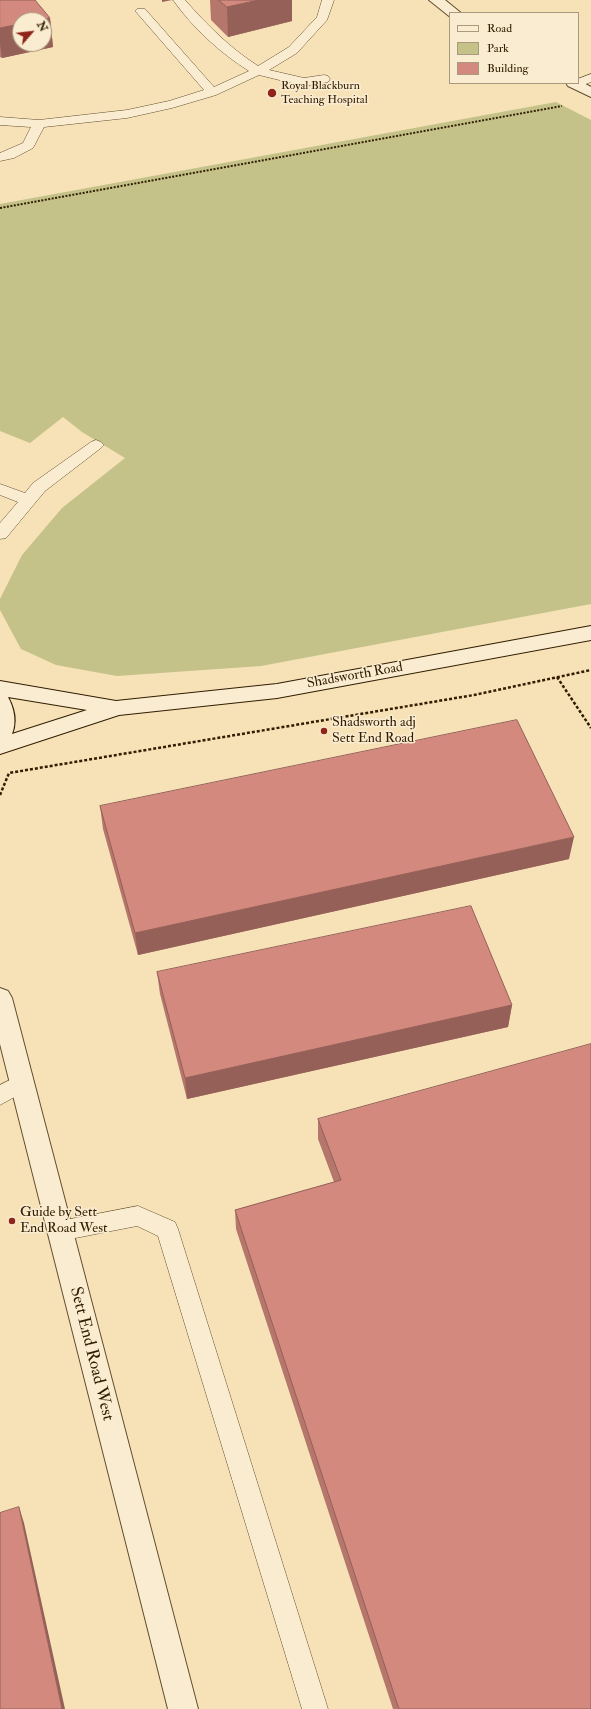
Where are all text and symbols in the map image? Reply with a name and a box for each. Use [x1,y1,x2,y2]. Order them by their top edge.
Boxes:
north arrow [12,12,52,52]
legend [449,12,579,84]
text: N [34,19,50,34]
text: Road [487,21,512,36]
text: Park [487,41,509,56]
text: Building [487,61,528,76]
place label: Royal Blackburn Teaching Hospital [281,79,368,107]
marker: Royal Blackburn Teaching Hospital [266,87,278,99]
street label: Shadsworth Road [306,659,404,693]
place label: Shadsworth adj Sett End Road [332,715,416,748]
marker: Shadsworth adj Sett End Road [319,726,329,736]
place label: Guide by Sett End Road West [20,1205,107,1238]
marker: Guide by Sett End Road West [7,1216,17,1226]
street label: Sett End Road West [64,1285,118,1423]

